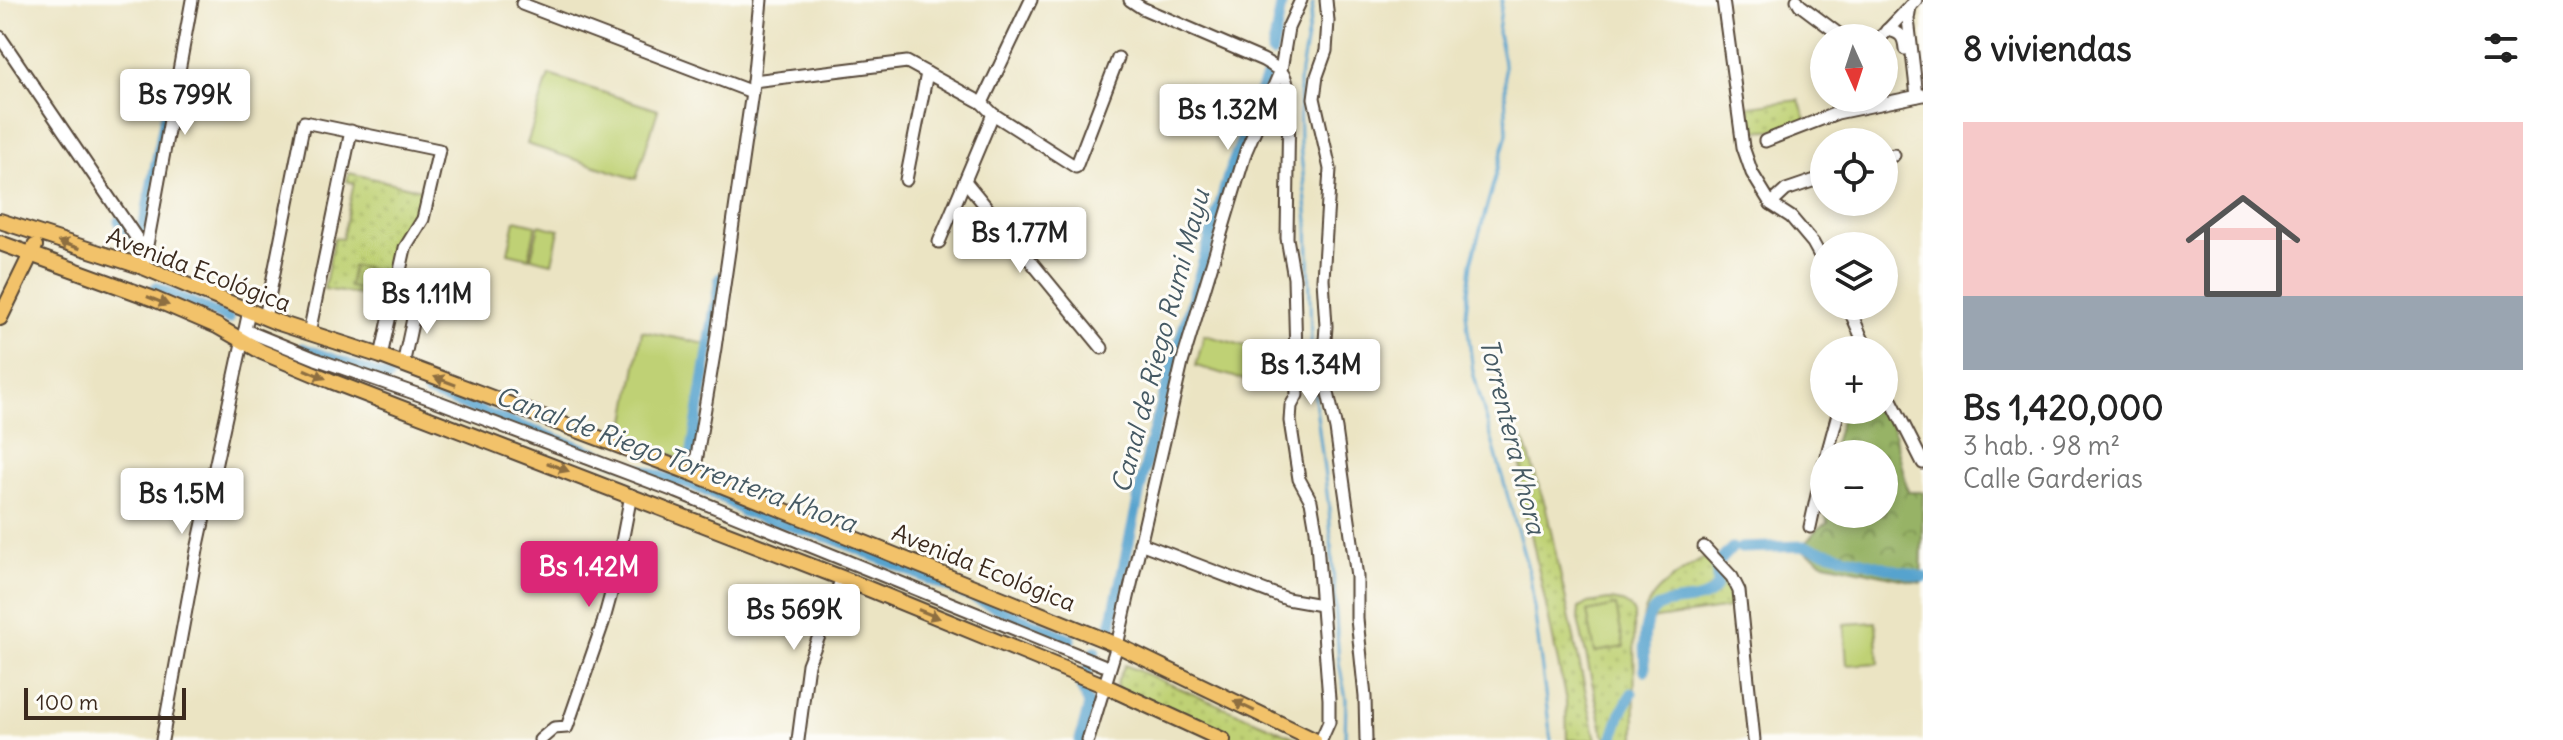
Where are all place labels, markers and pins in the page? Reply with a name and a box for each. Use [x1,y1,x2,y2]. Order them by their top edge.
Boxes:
pin: Bs 799K [111,69,259,137]
pin: Bs 1.32M [1145,84,1311,152]
pin: Bs 1.77M [937,207,1103,275]
pin: Bs 1.11M [344,268,510,336]
pin: Bs 1.34M [1228,339,1394,407]
pin: Bs 1.5M [108,468,256,536]
pin: Bs 1.42M [506,541,672,609]
pin: Bs 569K [720,584,868,652]

